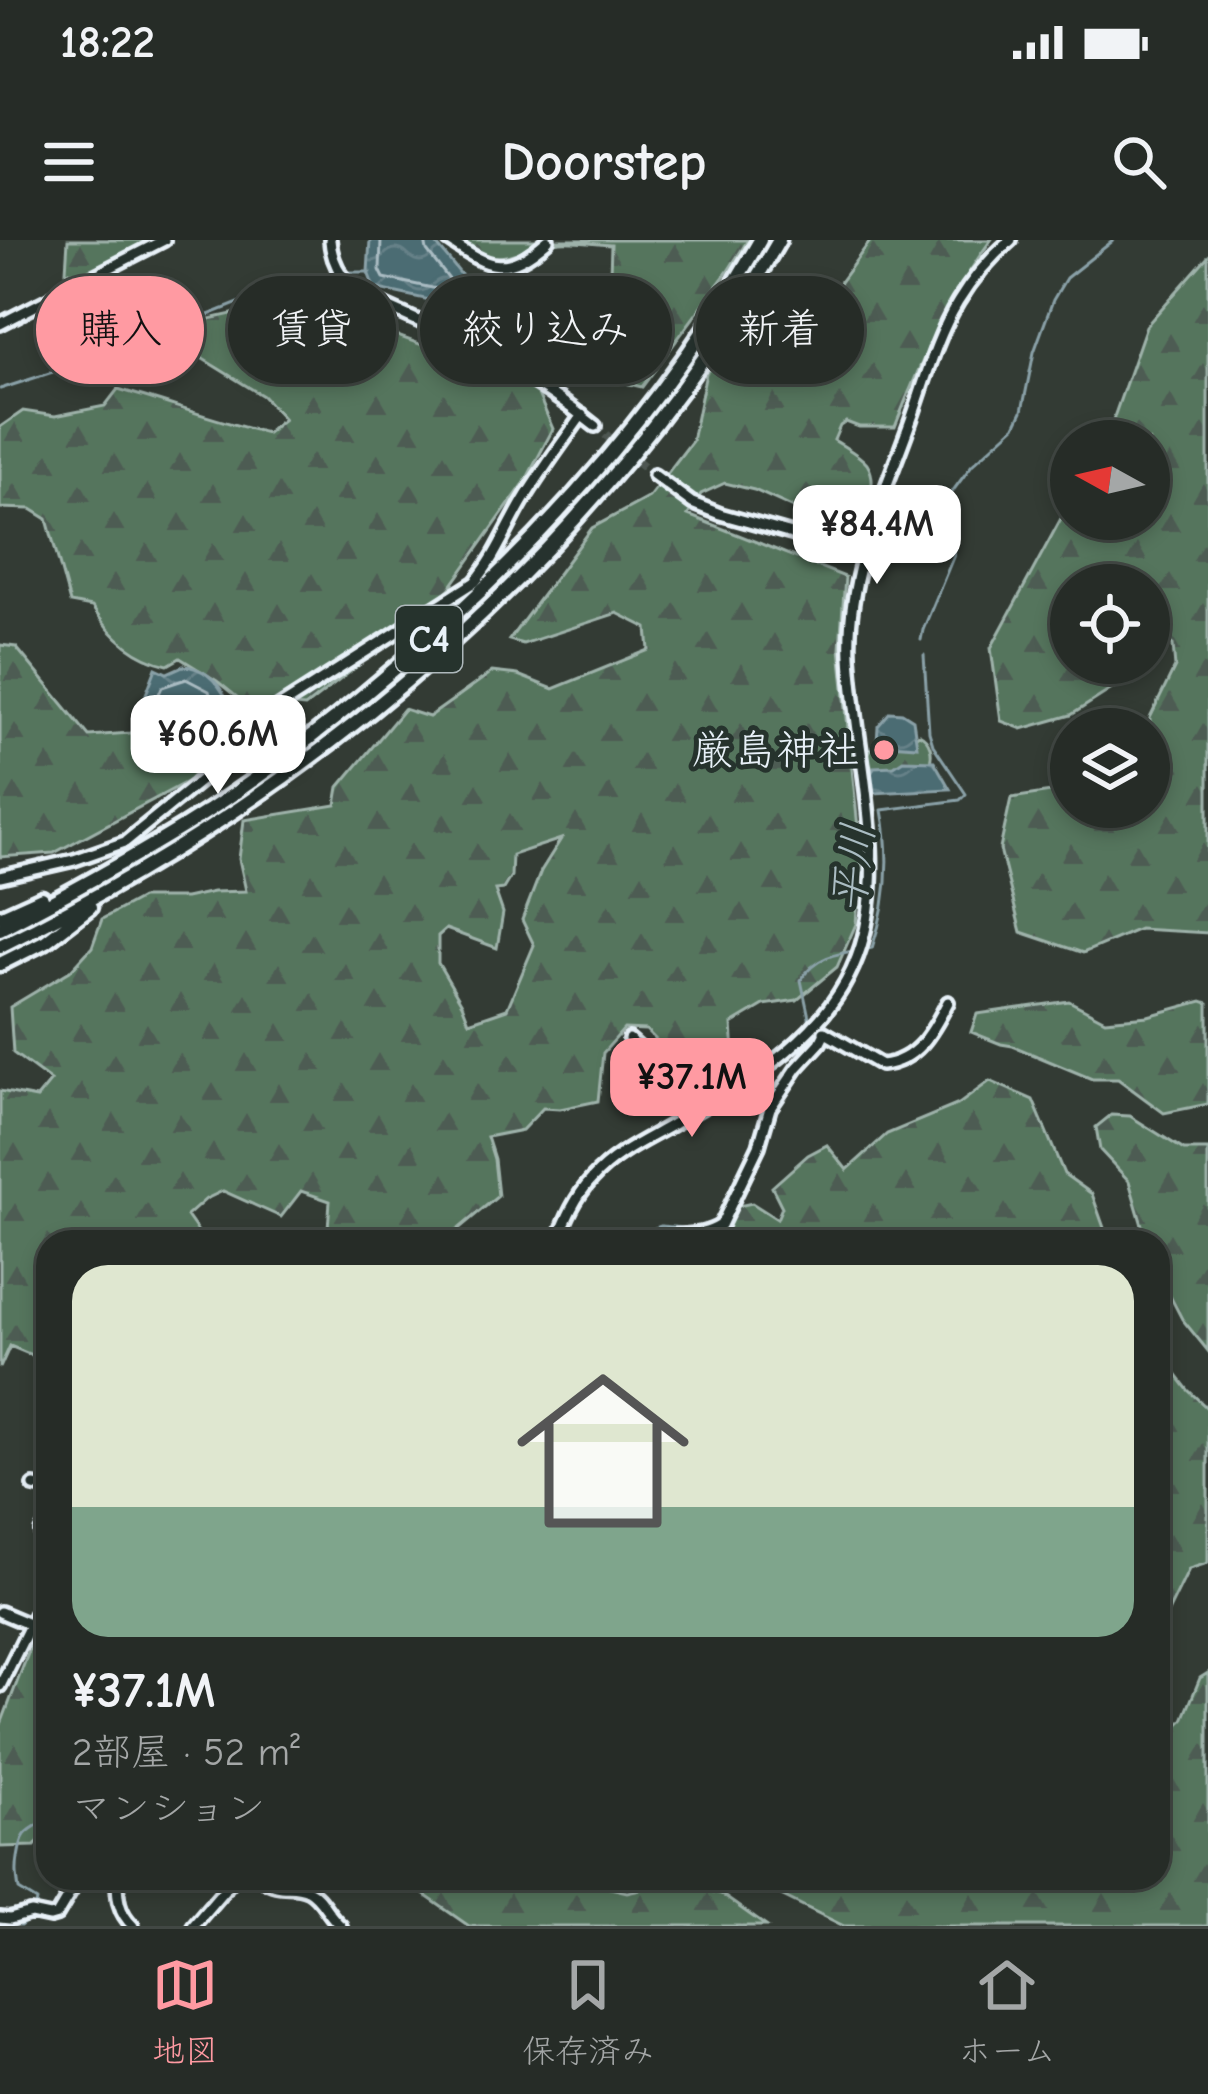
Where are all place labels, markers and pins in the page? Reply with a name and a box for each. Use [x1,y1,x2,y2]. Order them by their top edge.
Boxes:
pin: ¥84.4M [779,485,975,587]
pin: ¥60.6M [120,695,316,797]
place label: 厳島神社 [692,726,860,775]
marker: 厳島神社 [871,737,897,763]
pin: ¥37.1M [594,1038,790,1140]

